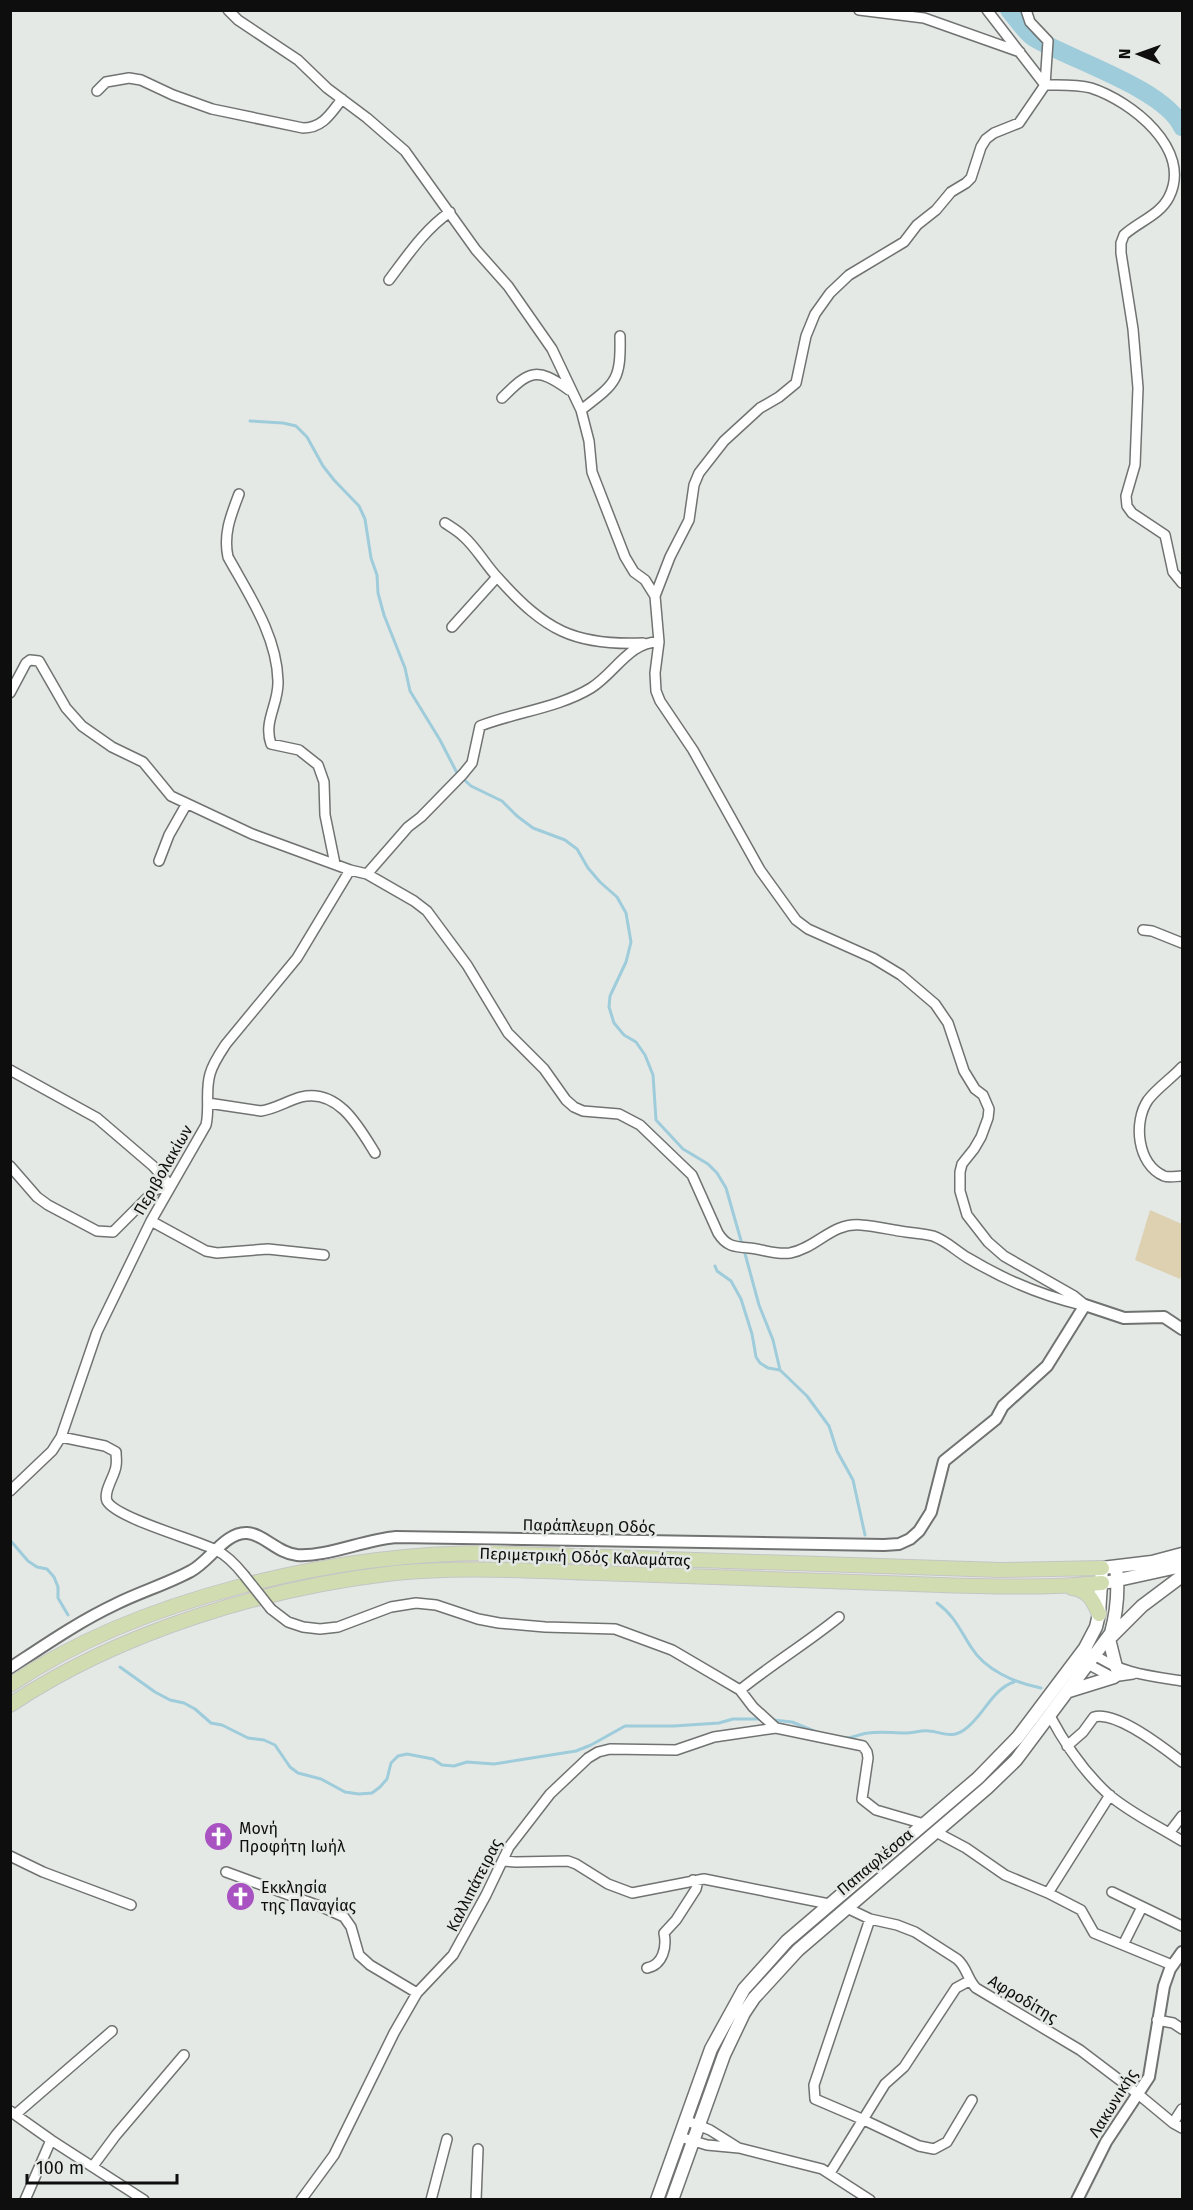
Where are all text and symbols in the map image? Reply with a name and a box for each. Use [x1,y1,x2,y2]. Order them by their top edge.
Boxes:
north arrow [1109,24,1169,84]
text: N [1115,48,1134,59]
street label: Περιβολακίων [130,1121,197,1219]
street label: Παράπλευρη Οδός [522,1515,656,1537]
street label: Περιμετρική Οδός Καλαμάτας [479,1544,691,1570]
place label: Μονή Προφήτη Ιωήλ [239,1819,346,1856]
church icon: Μονή Προφήτη Ιωήλ [202,1821,234,1853]
street label: Παπαφλέσσα [833,1825,917,1899]
street label: Καλλιπάτειρας [442,1835,506,1935]
place label: Εκκλησία της Παναγίας [260,1878,356,1915]
church icon: Εκκλησία της Παναγίας [224,1880,256,1912]
street label: Αφροδίτης [985,1971,1062,2027]
street label: Λακωνικής [1085,2065,1142,2141]
scale bar [27,2147,177,2185]
text: 100 m [36,2157,84,2179]

